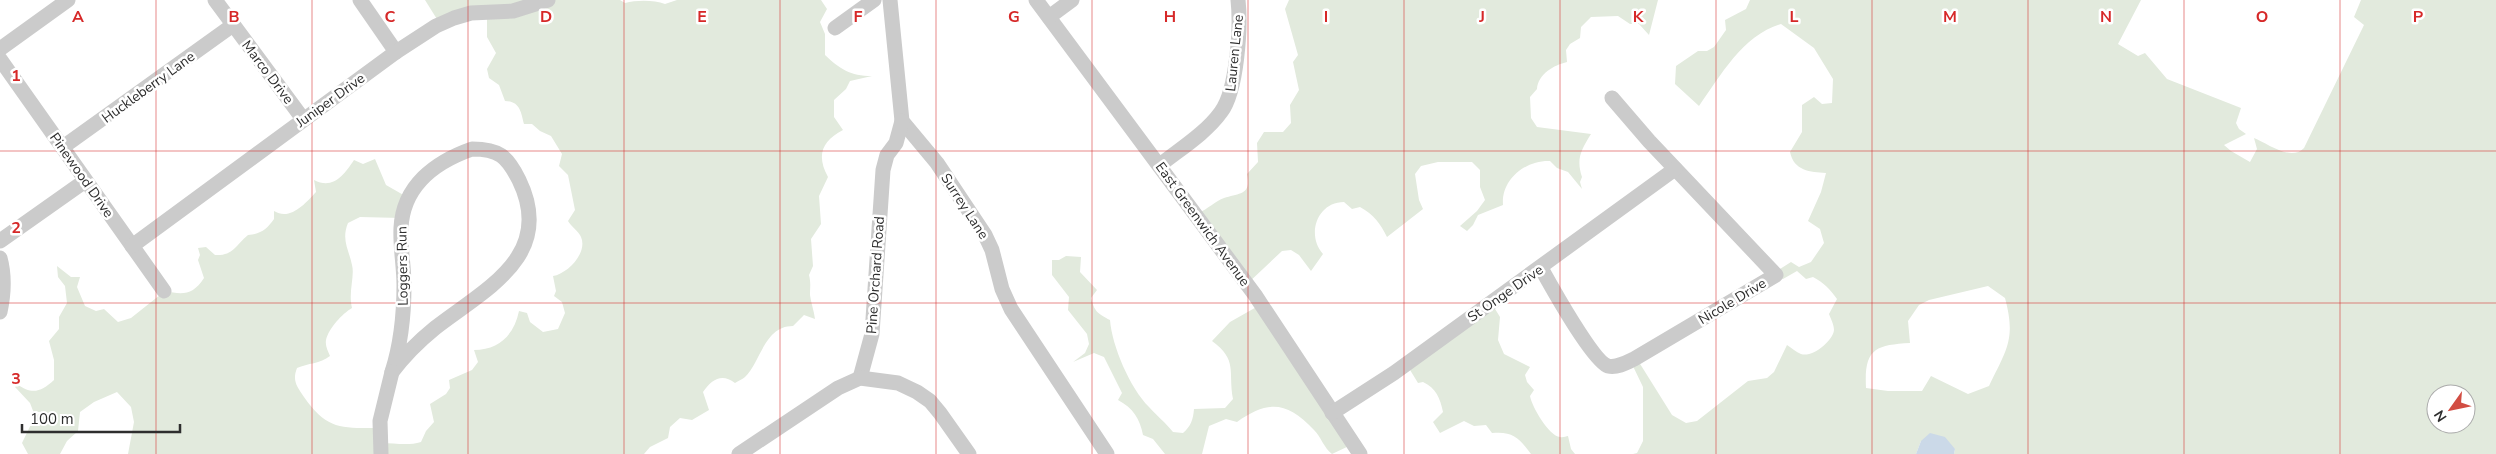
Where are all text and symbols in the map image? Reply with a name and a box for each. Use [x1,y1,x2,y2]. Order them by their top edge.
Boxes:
text: A [72,6,84,28]
text: B [228,6,240,28]
text: C [385,6,396,28]
text: D [540,6,552,28]
text: E [697,6,707,28]
text: F [854,6,863,28]
text: G [1008,6,1020,28]
text: H [1164,6,1176,28]
text: I [1324,6,1328,28]
text: J [1478,6,1485,28]
text: K [1633,6,1645,28]
text: L [1790,6,1799,28]
text: M [1943,6,1957,28]
text: N [2100,6,2112,28]
text: O [2256,6,2268,28]
text: P [2413,6,2423,28]
street label: Lauren Lane [1221,14,1248,92]
street label: Marco Drive [237,37,298,108]
street label: Huckleberry Lane [98,47,199,128]
text: 1 [11,65,21,87]
street label: Juniper Drive [291,69,369,132]
street label: Pinewood Drive [45,129,118,222]
street label: East Greenwich Avenue [1151,158,1254,290]
street label: Surrey Lane [936,170,993,243]
street label: Pine Orchard Road [862,216,889,334]
text: 2 [11,217,21,239]
street label: Loggers Run [392,226,413,306]
street label: St Onge Drive [1464,260,1547,326]
street label: Nicole Drive [1695,274,1770,329]
text: 3 [11,368,21,390]
north arrow [2426,384,2476,434]
scale bar [22,402,180,434]
text: N [2430,406,2451,425]
text: 100 m [30,409,74,429]

